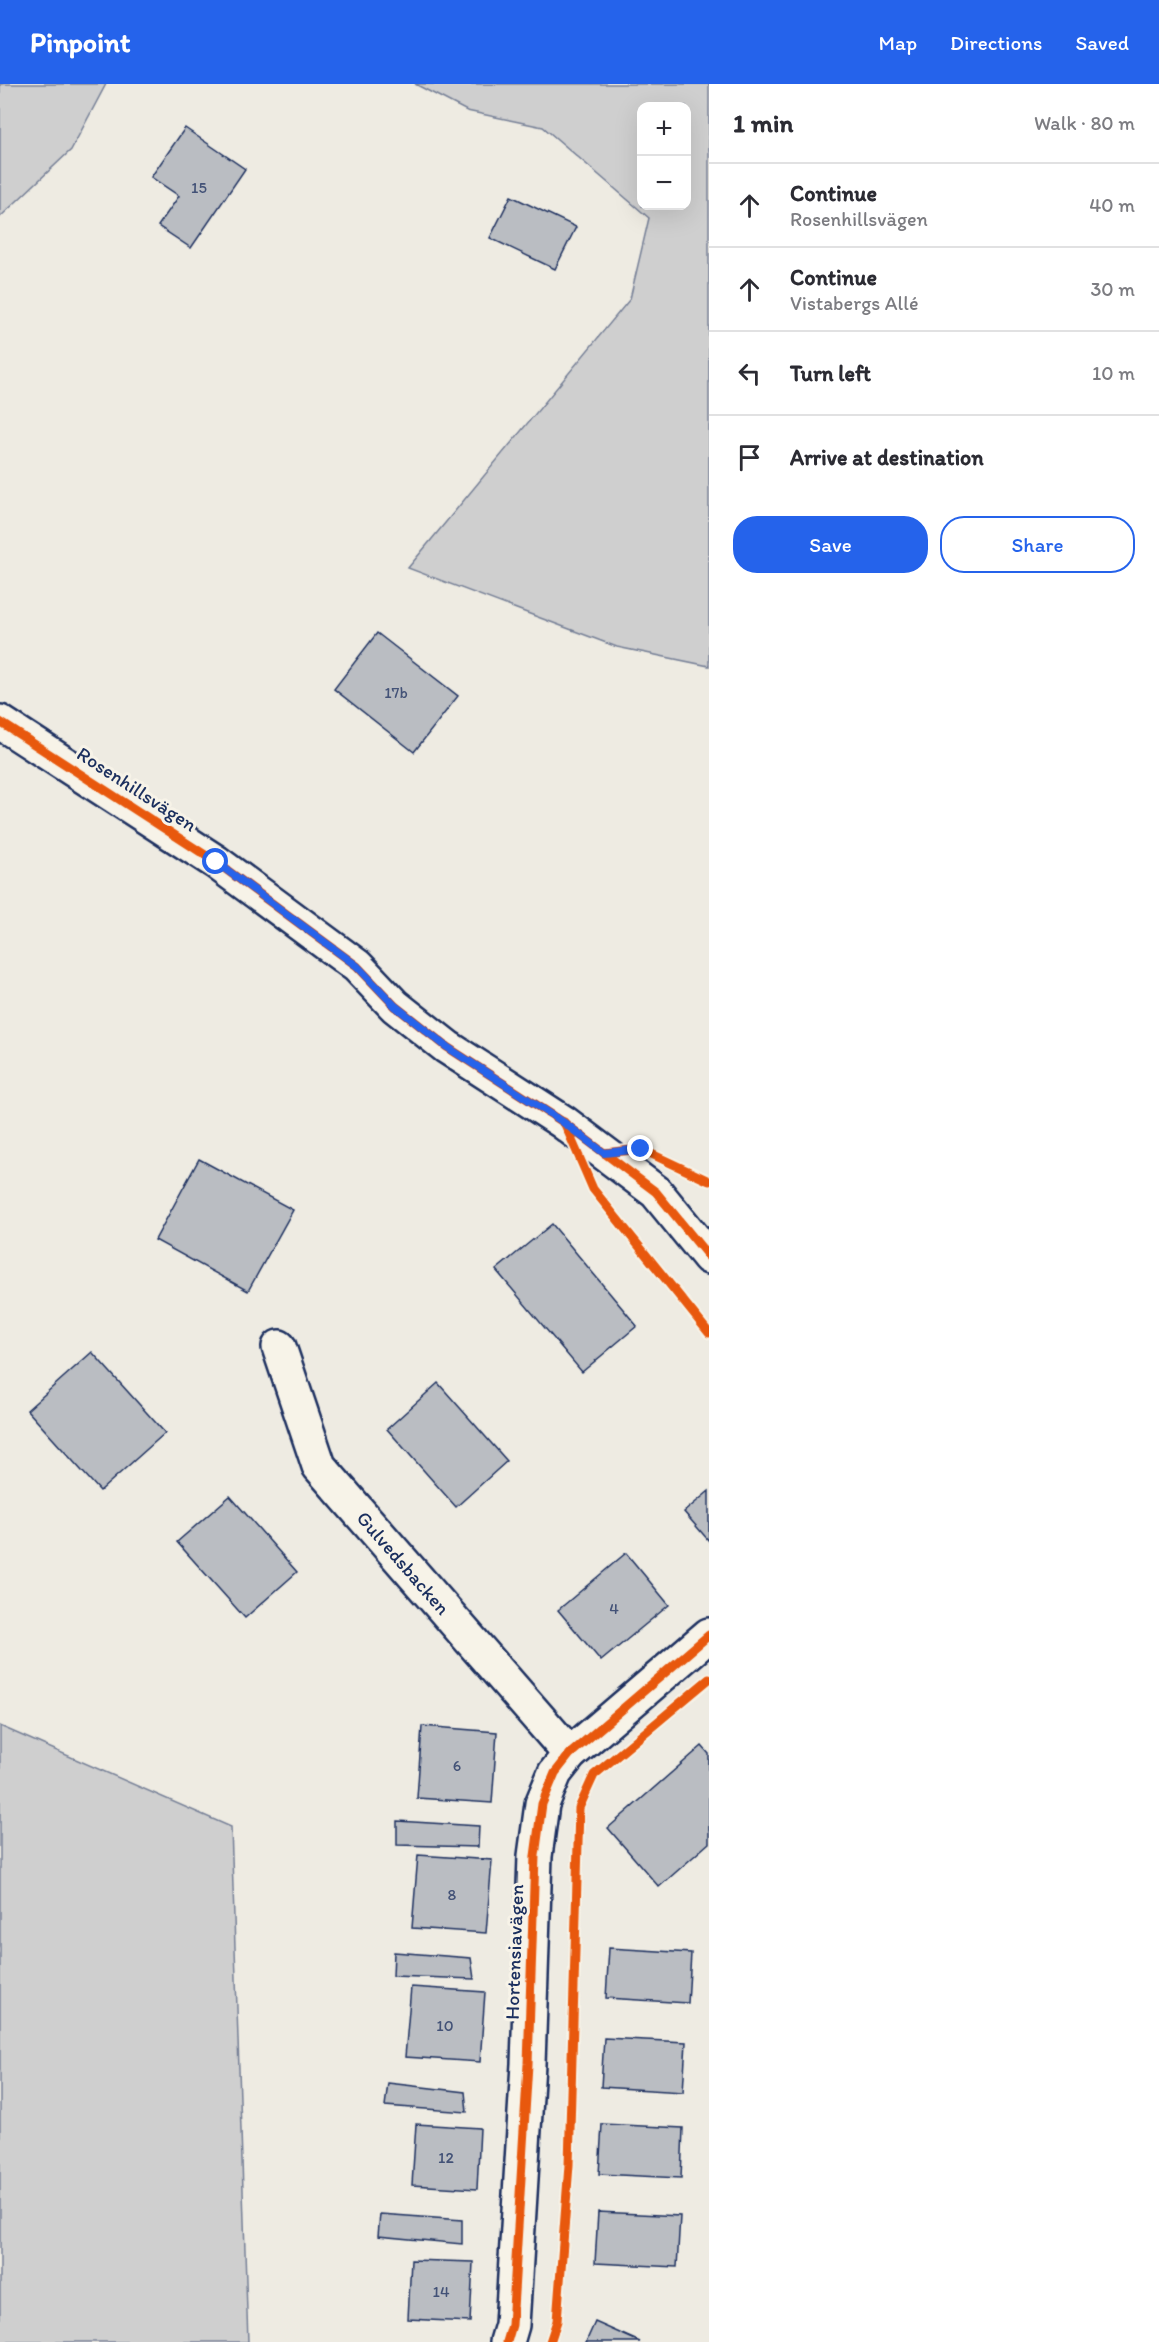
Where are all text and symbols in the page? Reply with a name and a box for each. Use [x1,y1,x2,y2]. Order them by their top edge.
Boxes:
text: Pinpoint [30,25,131,59]
text: Map [879,30,917,55]
text: Directions [950,30,1042,55]
text: Saved [1075,30,1129,55]
map controls [637,102,691,210]
button: + [637,102,691,156]
text: 1 min [733,107,793,139]
text: Walk · 80 m [1034,111,1135,135]
button: − [637,156,691,210]
house number: 15 [191,178,207,197]
text: Continue [790,180,877,207]
icon: ahead [733,189,766,222]
text: 40 m [1089,193,1135,217]
text: Rosenhillsvägen [790,207,928,231]
text: Continue [790,264,877,291]
icon: ahead [733,273,766,306]
text: 30 m [1090,277,1135,301]
text: Vistabergs Allé [790,291,918,315]
icon: left [733,357,766,390]
text: Turn left [790,360,871,387]
text: 10 m [1092,361,1135,385]
icon: arrive [733,441,766,474]
text: Arrive at destination [790,444,984,471]
button: Save [733,516,928,573]
button: Share [940,516,1135,573]
house number: 17b [384,683,408,702]
street label: Rosenhillsvägen [73,741,201,837]
route start [202,848,228,874]
route end [627,1135,653,1161]
street label: Gulvedsbacken [352,1506,455,1620]
house number: 4 [609,1599,619,1618]
house number: 6 [453,1756,461,1775]
street label: Hortensiavägen [500,1884,528,2020]
house number: 8 [448,1885,457,1904]
house number: 10 [436,2016,454,2035]
house number: 12 [438,2148,455,2167]
house number: 14 [432,2282,450,2301]

